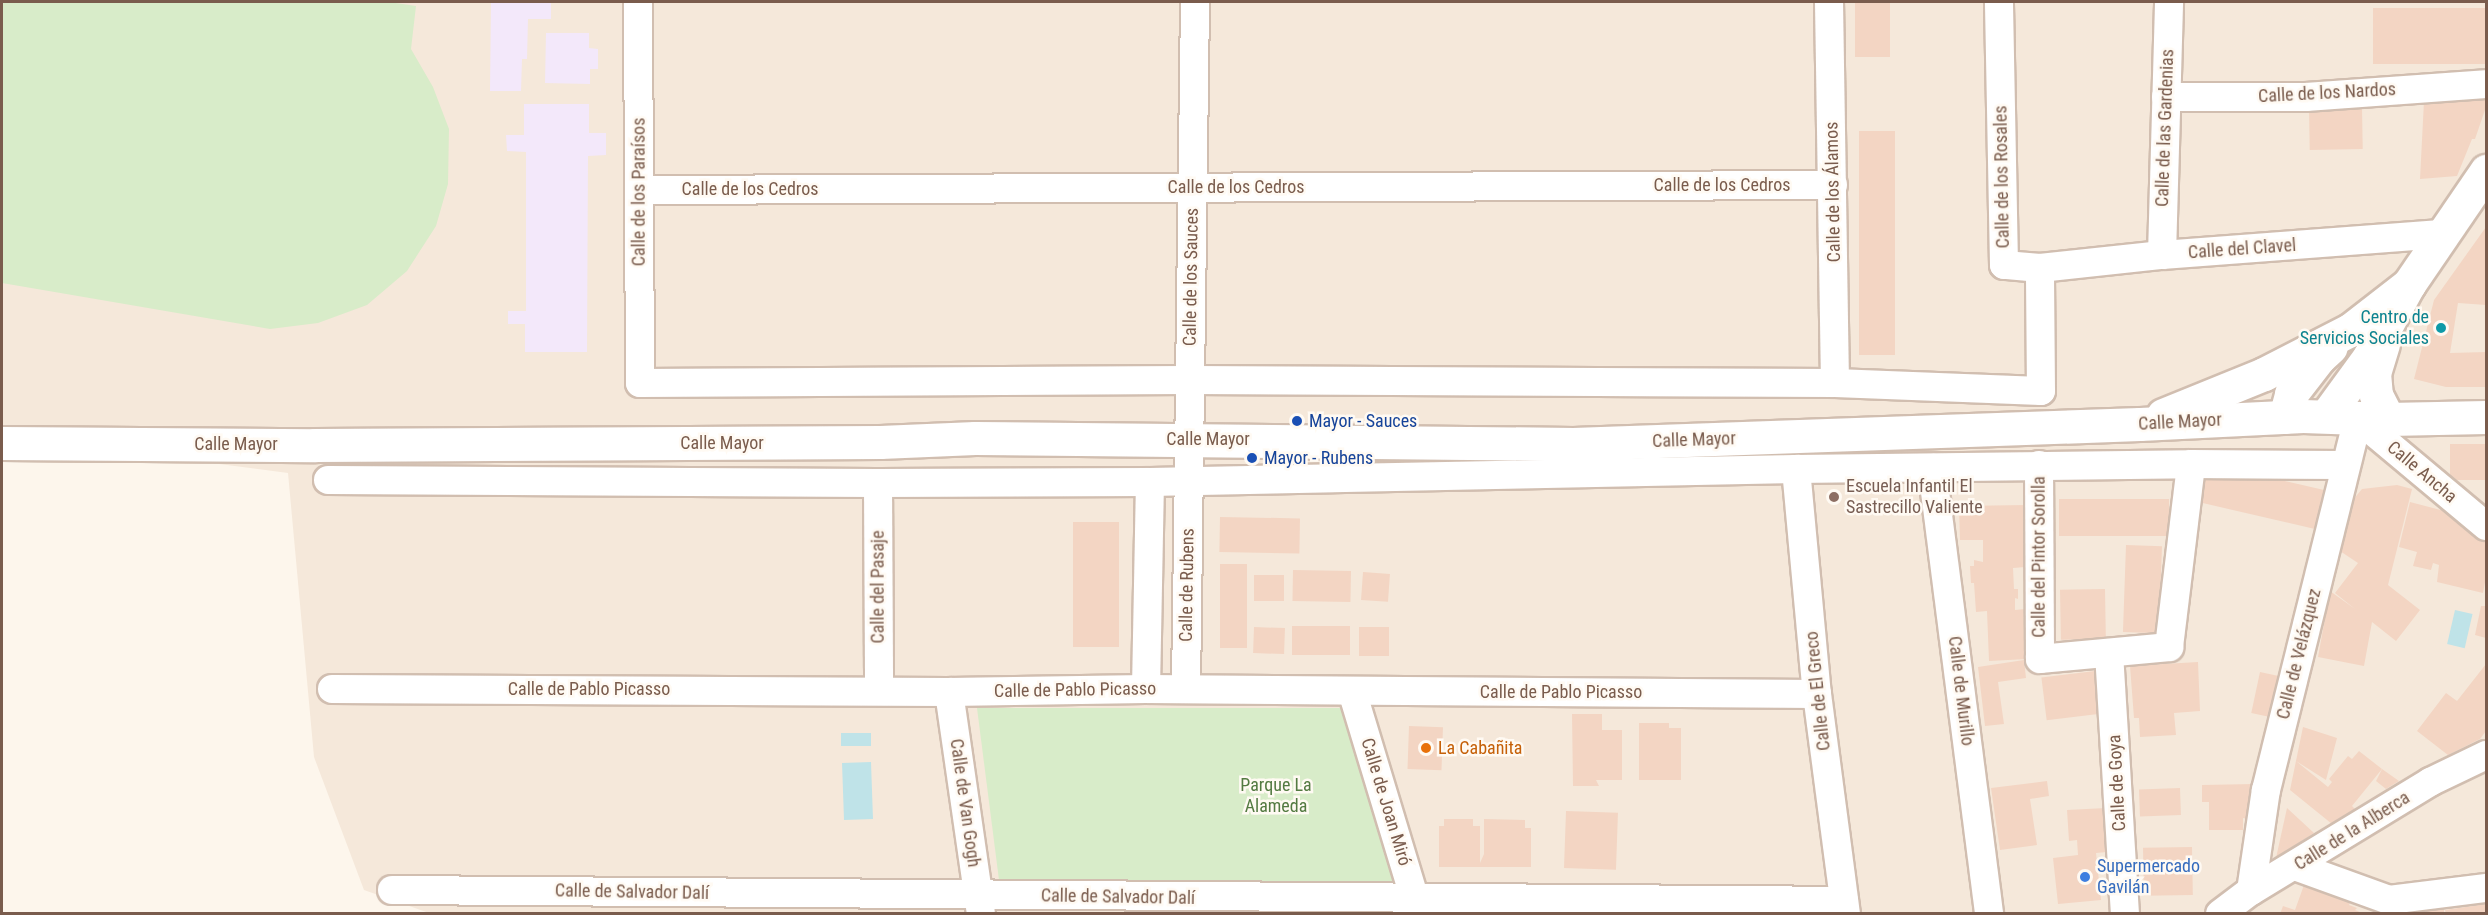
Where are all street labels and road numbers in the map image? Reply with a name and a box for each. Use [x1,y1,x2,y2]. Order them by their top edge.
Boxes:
street label: Calle de las Gardenias [2151,49,2179,207]
street label: Calle de los Nardos [2258,79,2396,107]
street label: Calle de los Rosales [1990,105,2014,249]
street label: Calle de los Paraísos [628,118,650,266]
street label: Calle de los Álamos [1821,122,1845,262]
street label: Calle de los Cedros [1654,174,1790,196]
street label: Calle de los Cedros [1168,176,1304,198]
street label: Calle de los Cedros [682,178,818,200]
street label: Calle de los Sauces [1179,208,1203,346]
street label: Calle del Clavel [2187,234,2297,264]
street label: Calle Mayor [2138,409,2222,435]
street label: Calle Mayor [1166,428,1250,450]
street label: Calle Mayor [1652,428,1736,452]
street label: Calle Mayor [680,432,764,454]
street label: Calle Mayor [194,433,278,455]
street label: Calle Ancha [2383,437,2461,507]
street label: Calle del Pintor Sorolla [2028,476,2050,638]
street label: Calle de Rubens [1175,528,1199,642]
street label: Calle del Pasaje [867,530,889,644]
street label: Calle de Velázquez [2272,586,2326,722]
street label: Calle de El Greco [1801,630,1835,752]
street label: Calle de Murillo [1944,635,1978,747]
street label: Calle de Pablo Picasso [508,678,670,700]
street label: Calle de Pablo Picasso [994,678,1156,702]
street label: Calle de Pablo Picasso [1480,681,1642,703]
street label: Calle de Goya [2104,734,2130,832]
street label: Calle de Joan Miró [1356,736,1416,868]
street label: Calle de Van Gogh [945,737,985,869]
street label: Calle de la Alberca [2290,787,2414,875]
street label: Calle de Salvador Dalí [555,880,709,904]
street label: Calle de Salvador Dalí [1041,885,1195,909]

